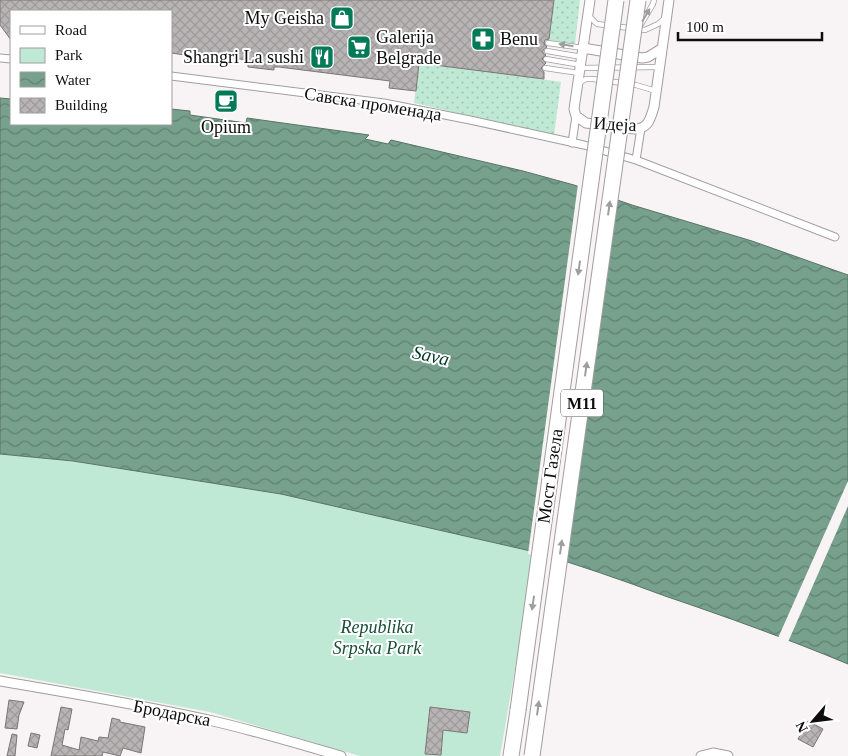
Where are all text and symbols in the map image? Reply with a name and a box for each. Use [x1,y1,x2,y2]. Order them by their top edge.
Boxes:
shop icon: My Geisha [329,5,355,31]
place label: My Geisha [245,8,324,28]
one-way arrow [642,9,651,22]
legend [10,10,172,125]
scale bar [678,10,822,42]
text: 100 m [686,19,724,35]
text: Road [55,22,87,38]
pharmacy icon: Benu [470,26,496,52]
place label: Galerija Belgrade [376,27,441,68]
place label: Benu [500,29,538,49]
supermarket icon: Galerija Belgrade [346,34,372,60]
one-way arrow [557,41,573,49]
restaurant icon: Shangri La sushi [309,44,335,70]
text: Park [55,47,83,63]
place label: Shangri La sushi [183,47,304,67]
text: Water [55,72,90,88]
street label: Савска променада [303,83,443,125]
cafe icon: Opium [213,88,239,114]
text: Building [55,97,108,113]
street label: Идеја [593,113,637,135]
place label: Opium [201,117,251,137]
one-way arrow [605,199,613,215]
one-way arrow [575,261,583,277]
water label: Sava [411,341,451,370]
one-way arrow [583,360,591,376]
road number: M11 [561,389,603,416]
street label: Мост Газела [533,427,567,525]
one-way arrow [557,539,565,555]
one-way arrow [528,595,536,611]
park label: Republika Srpska Park [333,617,422,658]
street label: Бродарска [132,696,212,730]
north arrow [788,696,838,746]
one-way arrow [535,699,543,715]
text: N [793,719,811,735]

